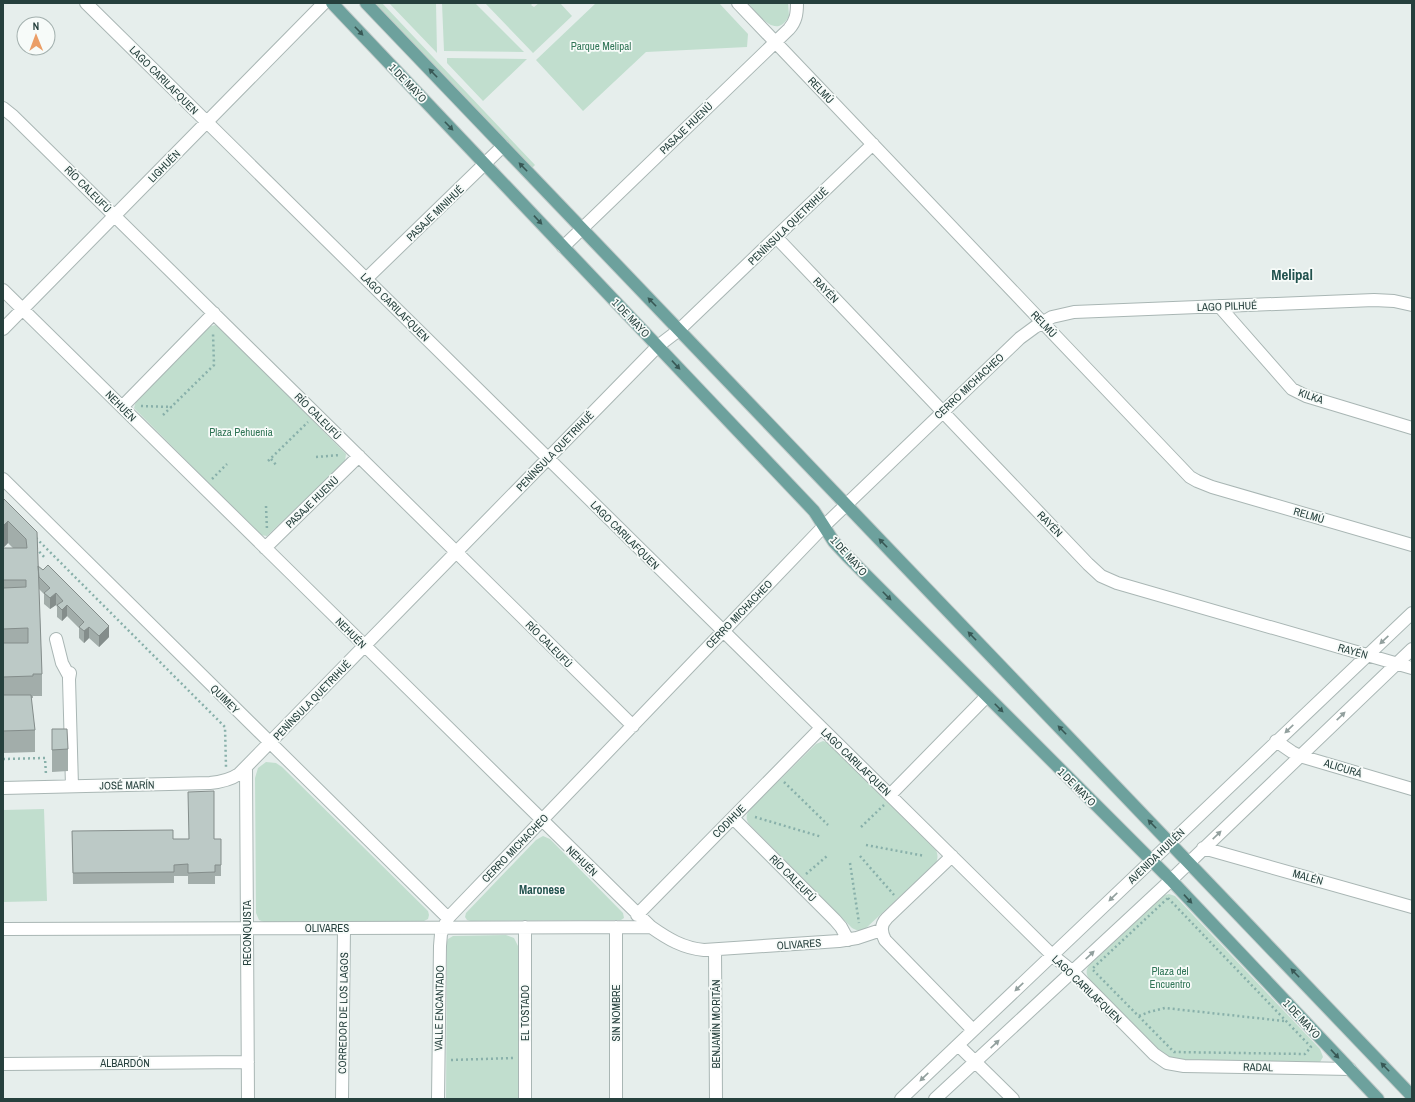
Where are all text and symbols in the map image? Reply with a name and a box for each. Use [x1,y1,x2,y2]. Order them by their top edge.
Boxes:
north arrow [16,16,56,56]
text: N [32,19,39,33]
one-way arrow [354,26,364,36]
park label: Parque Melipal [571,39,631,53]
street label: LAGO CARILAFQUEN [127,43,201,117]
street label: 1 DE MAYO [386,61,430,105]
one-way arrow [429,68,438,78]
street label: RELMÚ [805,74,837,106]
street label: PASAJE HUENÚ [656,99,716,157]
one-way arrow [444,121,453,131]
street label: LIGHUÉN [145,147,183,185]
one-way arrow [518,162,528,172]
street label: RÍO CALEUFÚ [62,163,114,215]
street label: PASAJE MINIHUÉ [403,182,467,244]
street label: PENÍNSULA QUETRIHUÉ [745,184,831,268]
one-way arrow [533,215,543,225]
district label: Melipal [1271,264,1313,285]
street label: LAGO CARILAFQUEN [358,270,432,344]
street label: RAYÉN [810,274,842,306]
street label: 1 DE MAYO [609,296,653,340]
one-way arrow [647,297,657,307]
street label: LAGO PILHUÉ [1197,298,1257,314]
street label: RELMÚ [1028,308,1060,340]
street label: CERRO MICHACHEO [931,350,1007,422]
one-way arrow [671,360,680,370]
street label: KILKA [1297,385,1326,407]
street label: NEHUÉN [103,388,139,424]
street label: RÍO CALEUFÚ [292,390,344,442]
street label: PENÍNSULA QUETRIHUÉ [513,408,597,494]
park label: Plaza Pehuenia [209,425,273,439]
street label: PASAJE HUENÚ [282,473,342,531]
street label: LAGO CARILAFQUEN [588,498,662,572]
street label: RELMÚ [1292,504,1326,526]
street label: RAYÉN [1034,508,1066,540]
street label: 1 DE MAYO [828,533,870,579]
one-way arrow [878,538,887,548]
street label: CERRO MICHACHEO [703,577,775,651]
one-way arrow [882,591,892,601]
street label: NEHUÉN [333,615,369,651]
street label: RÍO CALEUFÚ [523,618,575,670]
one-way arrow [968,631,977,642]
one-way arrow [1379,635,1389,644]
street label: RAYÉN [1336,640,1370,662]
street label: PENÍNSULA QUETRIHUÉ [270,657,354,743]
street label: QUIMEY [207,681,243,717]
one-way arrow [994,703,1004,713]
one-way arrow [1336,712,1346,721]
one-way arrow [1284,724,1294,734]
street label: LAGO CARILAFQUEN [818,725,894,799]
one-way arrow [1058,725,1067,735]
street label: ALICURÁ [1321,755,1365,781]
street label: 1 DE MAYO [1055,765,1099,809]
street label: JOSÉ MARÍN [99,778,155,792]
street label: CODIHUE [709,801,749,841]
street label: CERRO MICHACHEO [479,811,551,885]
one-way arrow [1147,819,1157,829]
street label: AVENIDA HUILÉN [1124,825,1187,887]
one-way arrow [1212,830,1222,840]
street label: NEHUÉN [563,843,601,879]
street label: RÍO CALEUFÚ [767,852,819,904]
street label: MALÉN [1291,866,1325,888]
district label: Maronese [519,882,565,898]
one-way arrow [1108,893,1118,902]
one-way arrow [1183,894,1192,903]
street label: RECONQUISTA [240,899,254,966]
street label: OLIVARES [305,921,349,935]
street label: OLIVARES [776,935,822,953]
one-way arrow [1085,950,1095,960]
street label: CORREDOR DE LOS LAGOS [335,952,351,1074]
street label: LAGO CARILAFQUEN [1049,952,1125,1026]
park label: Plaza del Encuentro [1149,964,1191,991]
street label: VALLE ENCANTADO [431,965,447,1051]
one-way arrow [1290,968,1300,978]
street label: BENJAMÍN MORITÁN [709,979,723,1069]
one-way arrow [1014,982,1024,992]
street label: SIN NOMBRE [609,984,623,1042]
street label: EL TOSTADO [518,985,532,1041]
street label: 1 DE MAYO [1280,997,1324,1041]
one-way arrow [990,1040,999,1049]
one-way arrow [1331,1049,1340,1059]
street label: ALBARDÓN [99,1056,150,1070]
street label: RADAL [1243,1060,1273,1074]
one-way arrow [1380,1062,1390,1072]
one-way arrow [920,1072,929,1081]

